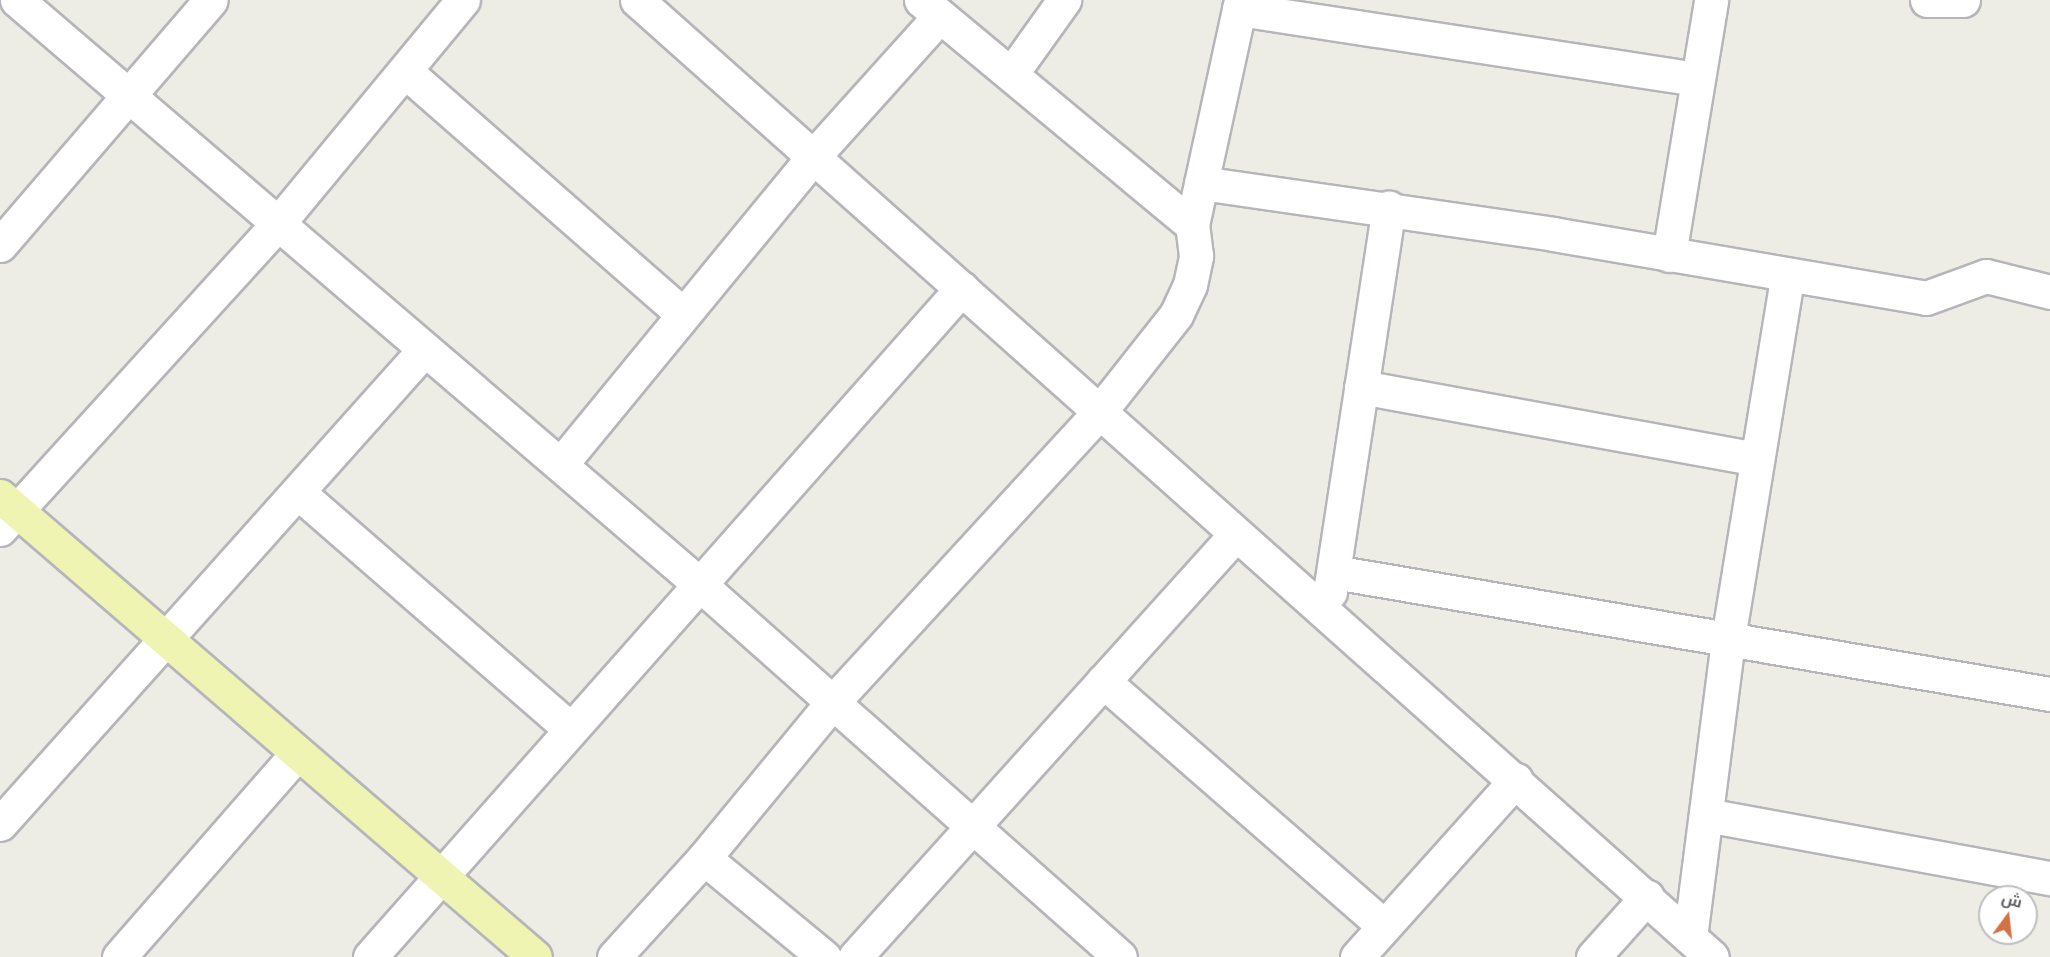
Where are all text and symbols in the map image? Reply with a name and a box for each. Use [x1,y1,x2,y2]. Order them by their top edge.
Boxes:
north arrow [1978,885,2038,945]
text: ش [1999,886,2025,913]

